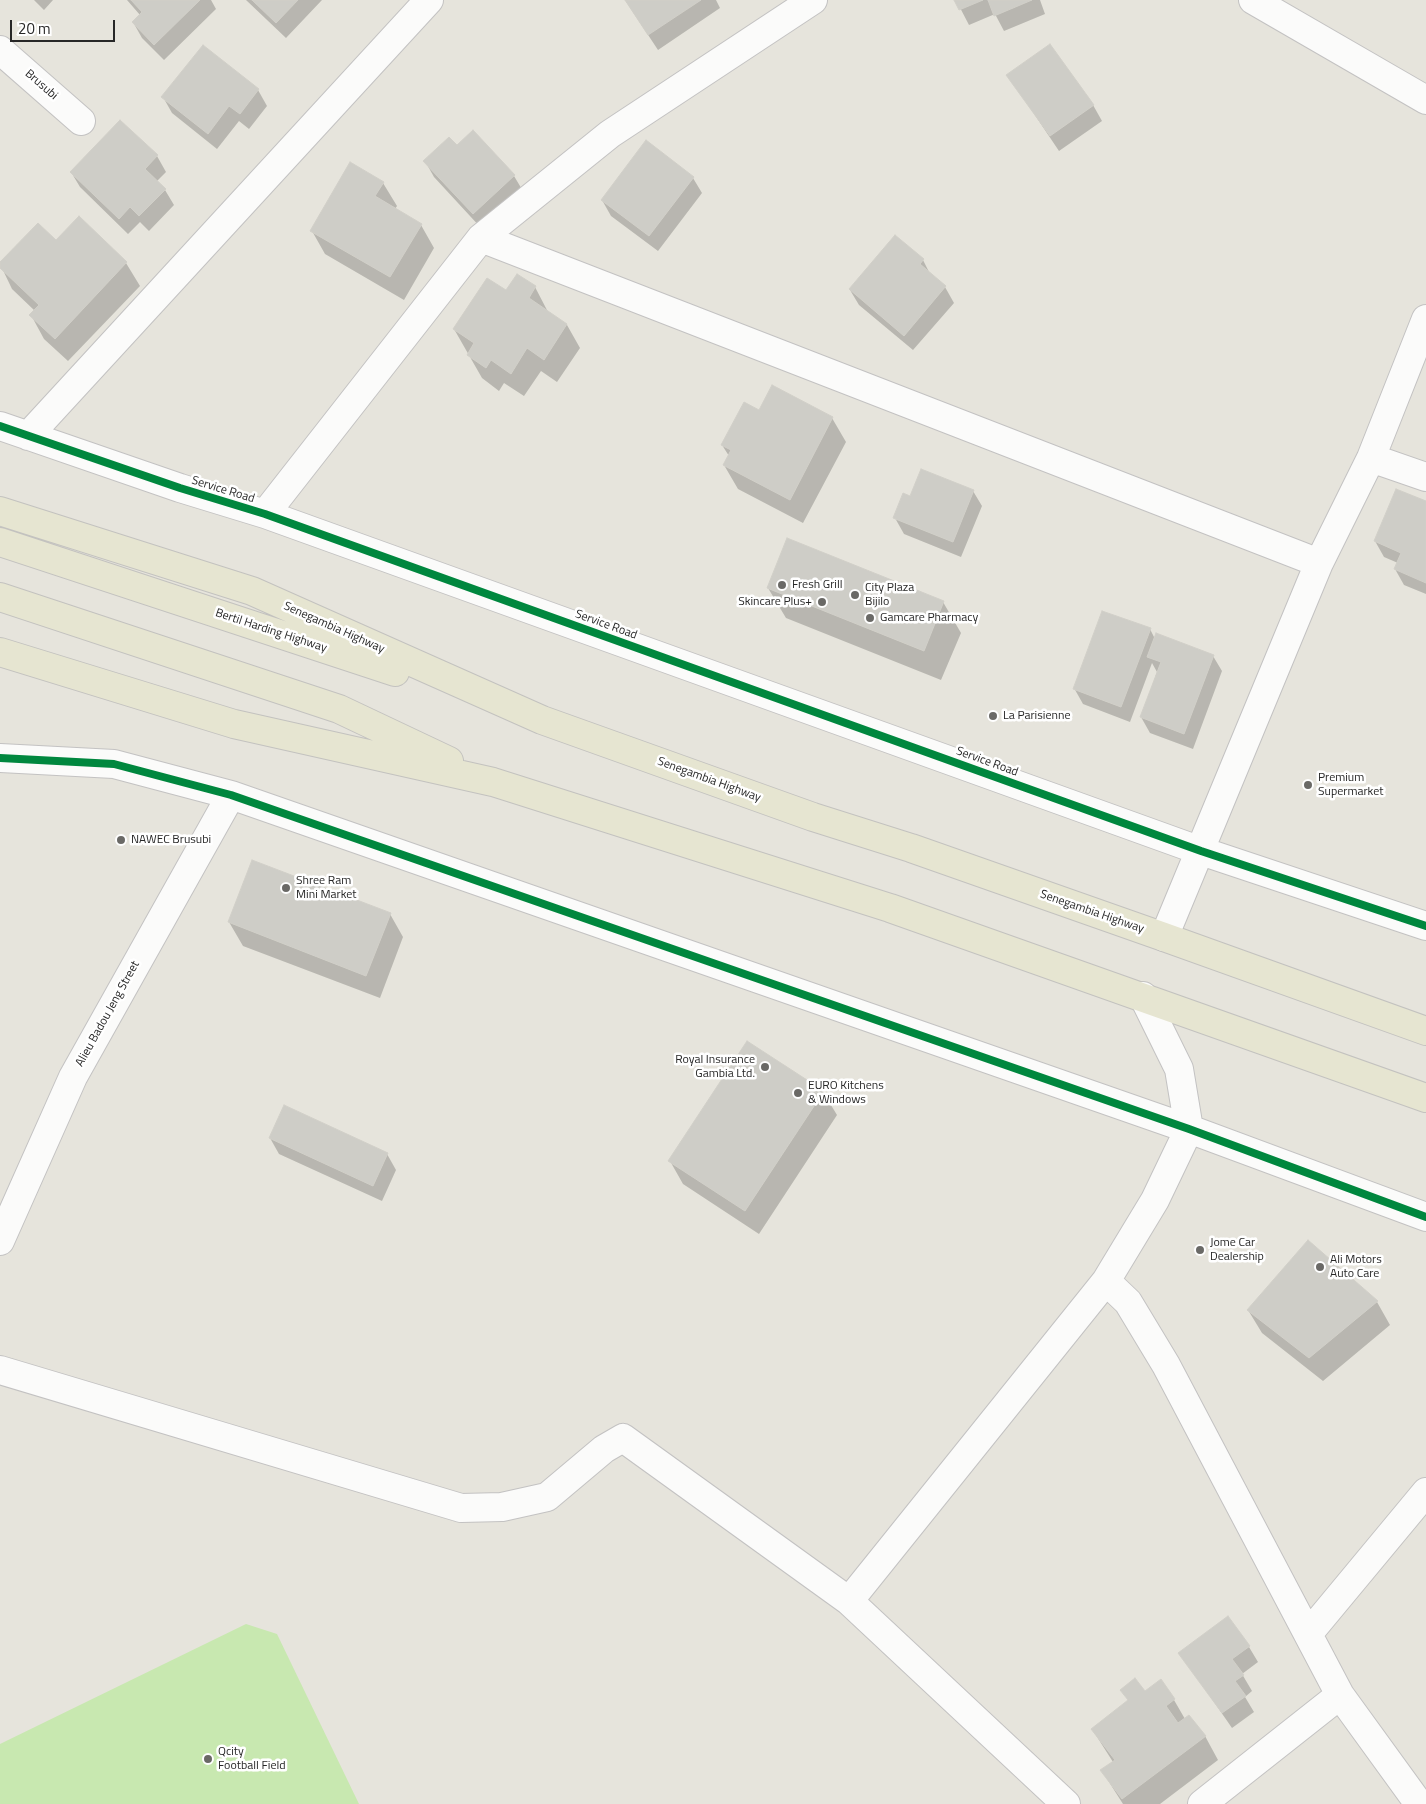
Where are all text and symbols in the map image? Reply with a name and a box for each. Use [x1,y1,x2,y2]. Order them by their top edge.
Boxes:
scale bar [12,10,118,42]
text: 20 m [18,17,51,40]
street label: Brusubi [22,67,60,103]
street label: Service Road [190,474,256,506]
place label: Fresh Grill [792,578,843,592]
marker: Fresh Grill [776,579,788,591]
place label: City Plaza Bijilo [865,581,914,609]
marker: City Plaza Bijilo [849,589,861,601]
place label: Skincare Plus+ [738,595,812,609]
marker: Skincare Plus+ [816,596,828,608]
street label: Senegambia Highway [281,599,387,657]
street label: Bertil Harding Highway [213,606,329,656]
street label: Service Road [573,607,639,643]
place label: Gamcare Pharmacy [880,611,978,625]
marker: Gamcare Pharmacy [864,612,876,624]
place label: La Parisienne [1003,709,1070,723]
marker: La Parisienne [987,710,999,722]
street label: Service Road [954,744,1020,780]
street label: Senegambia Highway [655,755,763,805]
place label: Premium Supermarket [1318,771,1383,799]
marker: Premium Supermarket [1302,779,1314,791]
place label: NAWEC Brusubi [131,833,211,847]
marker: NAWEC Brusubi [115,834,127,846]
place label: Shree Ram Mini Market [296,874,356,902]
marker: Shree Ram Mini Market [280,882,292,894]
street label: Senegambia Highway [1038,887,1146,937]
street label: Alieu Badou Jeng Street [73,959,143,1069]
place label: Royal Insurance Gambia Ltd. [675,1053,755,1081]
marker: Royal Insurance Gambia Ltd. [759,1061,771,1073]
place label: EURO Kitchens & Windows [808,1079,884,1107]
marker: EURO Kitchens & Windows [792,1087,804,1099]
place label: Jome Car Dealership [1210,1236,1264,1264]
marker: Jome Car Dealership [1194,1244,1206,1256]
place label: Ali Motors Auto Care [1330,1253,1382,1281]
marker: Ali Motors Auto Care [1314,1261,1326,1273]
place label: Qcity Football Field [218,1745,286,1773]
marker: Qcity Football Field [202,1753,214,1765]

